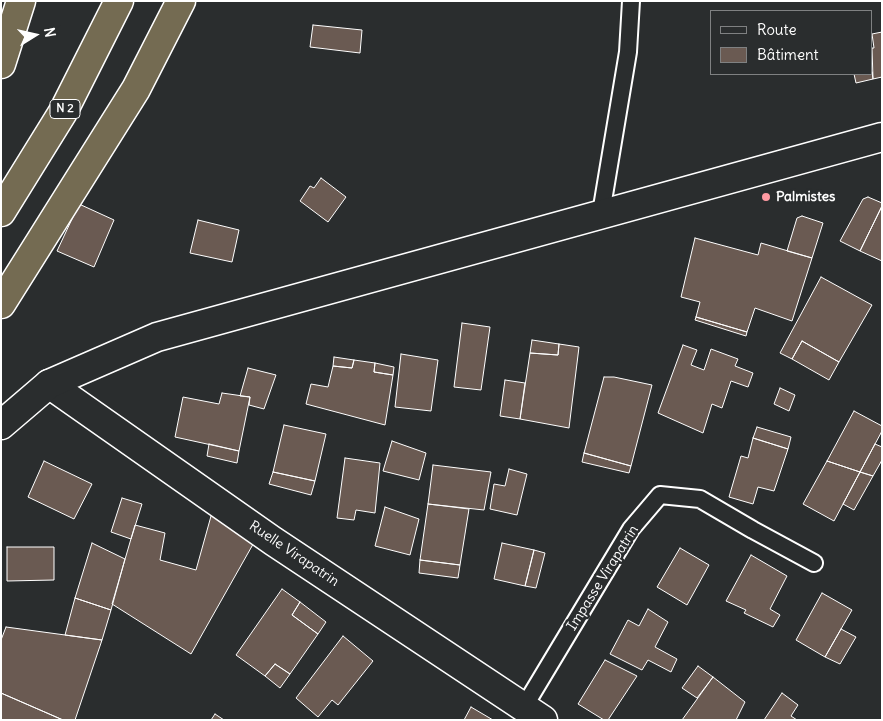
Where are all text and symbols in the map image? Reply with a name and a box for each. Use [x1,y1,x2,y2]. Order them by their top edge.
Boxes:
north arrow [10,10,60,60]
legend [710,10,873,75]
text: Route [757,20,797,39]
text: N [40,26,59,39]
text: Bâtiment [757,45,819,64]
road number: N 2 [50,100,80,118]
place label: Palmistes [776,189,835,205]
marker: Palmistes [760,191,772,203]
street label: Ruelle Virapatrin [246,518,342,590]
street label: Impasse Virapatrin [564,522,642,634]

